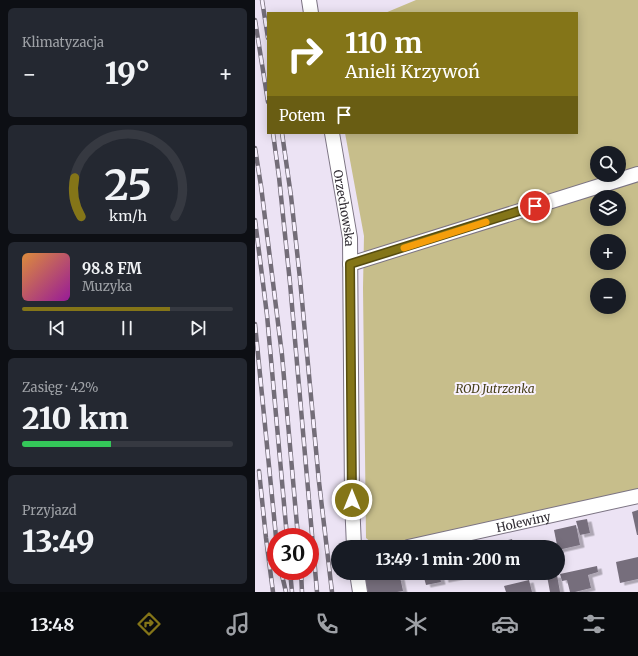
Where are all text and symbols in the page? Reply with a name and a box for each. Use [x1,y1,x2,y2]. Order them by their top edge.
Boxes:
text: 110 m [345,25,422,61]
icon: right [279,28,331,80]
text: Klimatyzacja [22,34,104,51]
text: 19° [105,54,150,92]
text: − [22,60,37,88]
text: + [218,60,233,88]
text: Anieli Krzywoń [345,60,480,83]
icon: arrive [333,104,355,126]
text: Potem [279,106,325,125]
map controls [590,146,626,314]
button: search [590,146,626,182]
text: 25 [104,159,151,211]
street label: Orzechowska [331,168,358,247]
pin [518,189,552,223]
button: layers [590,190,626,226]
icon: arrive [524,195,546,217]
text: km/h [109,207,147,225]
button: + [590,234,626,270]
text: 98.8 FM [82,259,142,278]
text: Muzyka [82,278,132,295]
button: − [590,278,626,314]
icon: previous [46,317,68,339]
icon: pause [116,317,138,339]
icon: next [187,317,209,339]
text: Zasięg · 42% [22,379,98,396]
park label: ROD Jutrzenka [455,381,535,396]
text: 210 km [22,399,129,437]
position arrow [331,479,373,521]
text: Przyjazd [22,502,77,519]
street label: Holewiny [495,508,552,535]
text: 13:49 [22,522,95,560]
speed limit sign: 30 [267,528,319,580]
text: 13:49 · 1 min · 200 m [376,550,520,569]
icon: directions [135,610,163,638]
icon: music [224,610,252,638]
icon: phone [313,610,341,638]
icon: climate [402,610,430,638]
icon: car [491,610,519,638]
icon: filters [580,610,608,638]
text: 13:48 [30,613,75,636]

